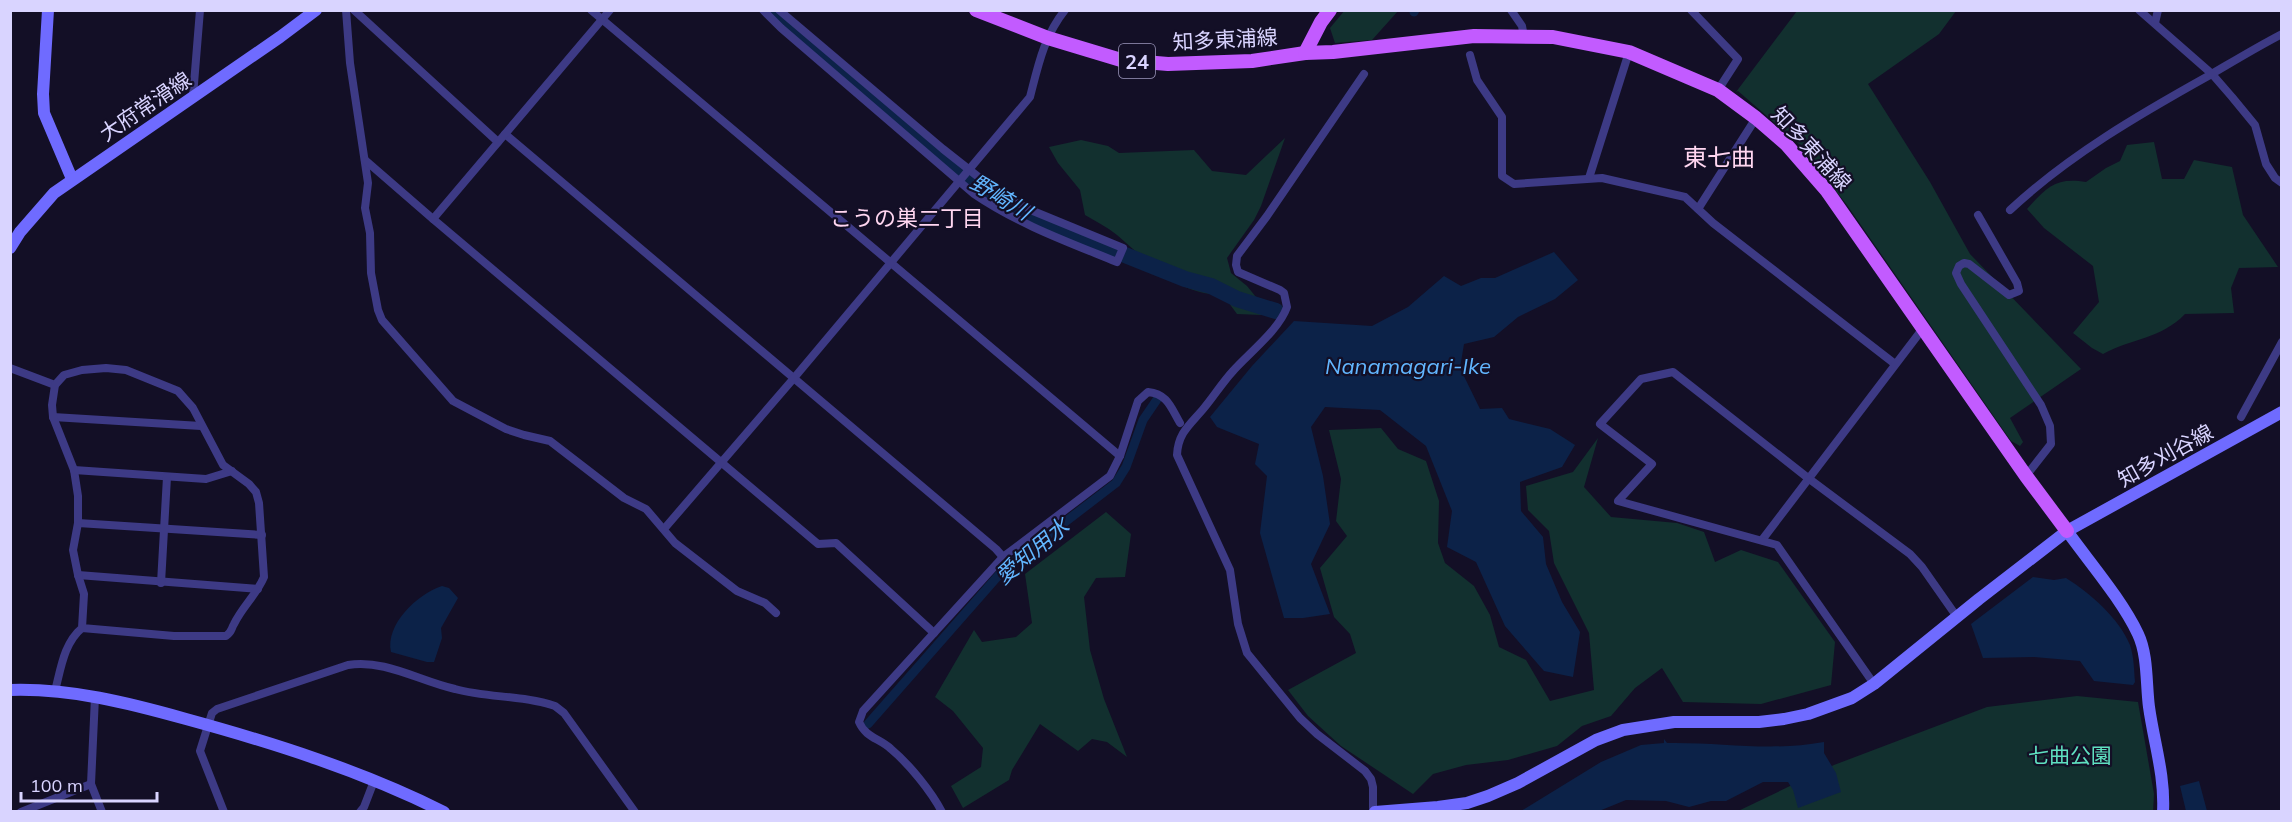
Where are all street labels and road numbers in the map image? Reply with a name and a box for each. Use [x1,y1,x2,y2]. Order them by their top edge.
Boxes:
street label: 知多東浦線 [1172,23,1278,55]
road number: 24 [1119,44,1155,78]
street label: 大府常滑線 [94,66,196,146]
street label: 知多東浦線 [1767,101,1857,195]
street label: 知多刈谷線 [2113,418,2217,492]

